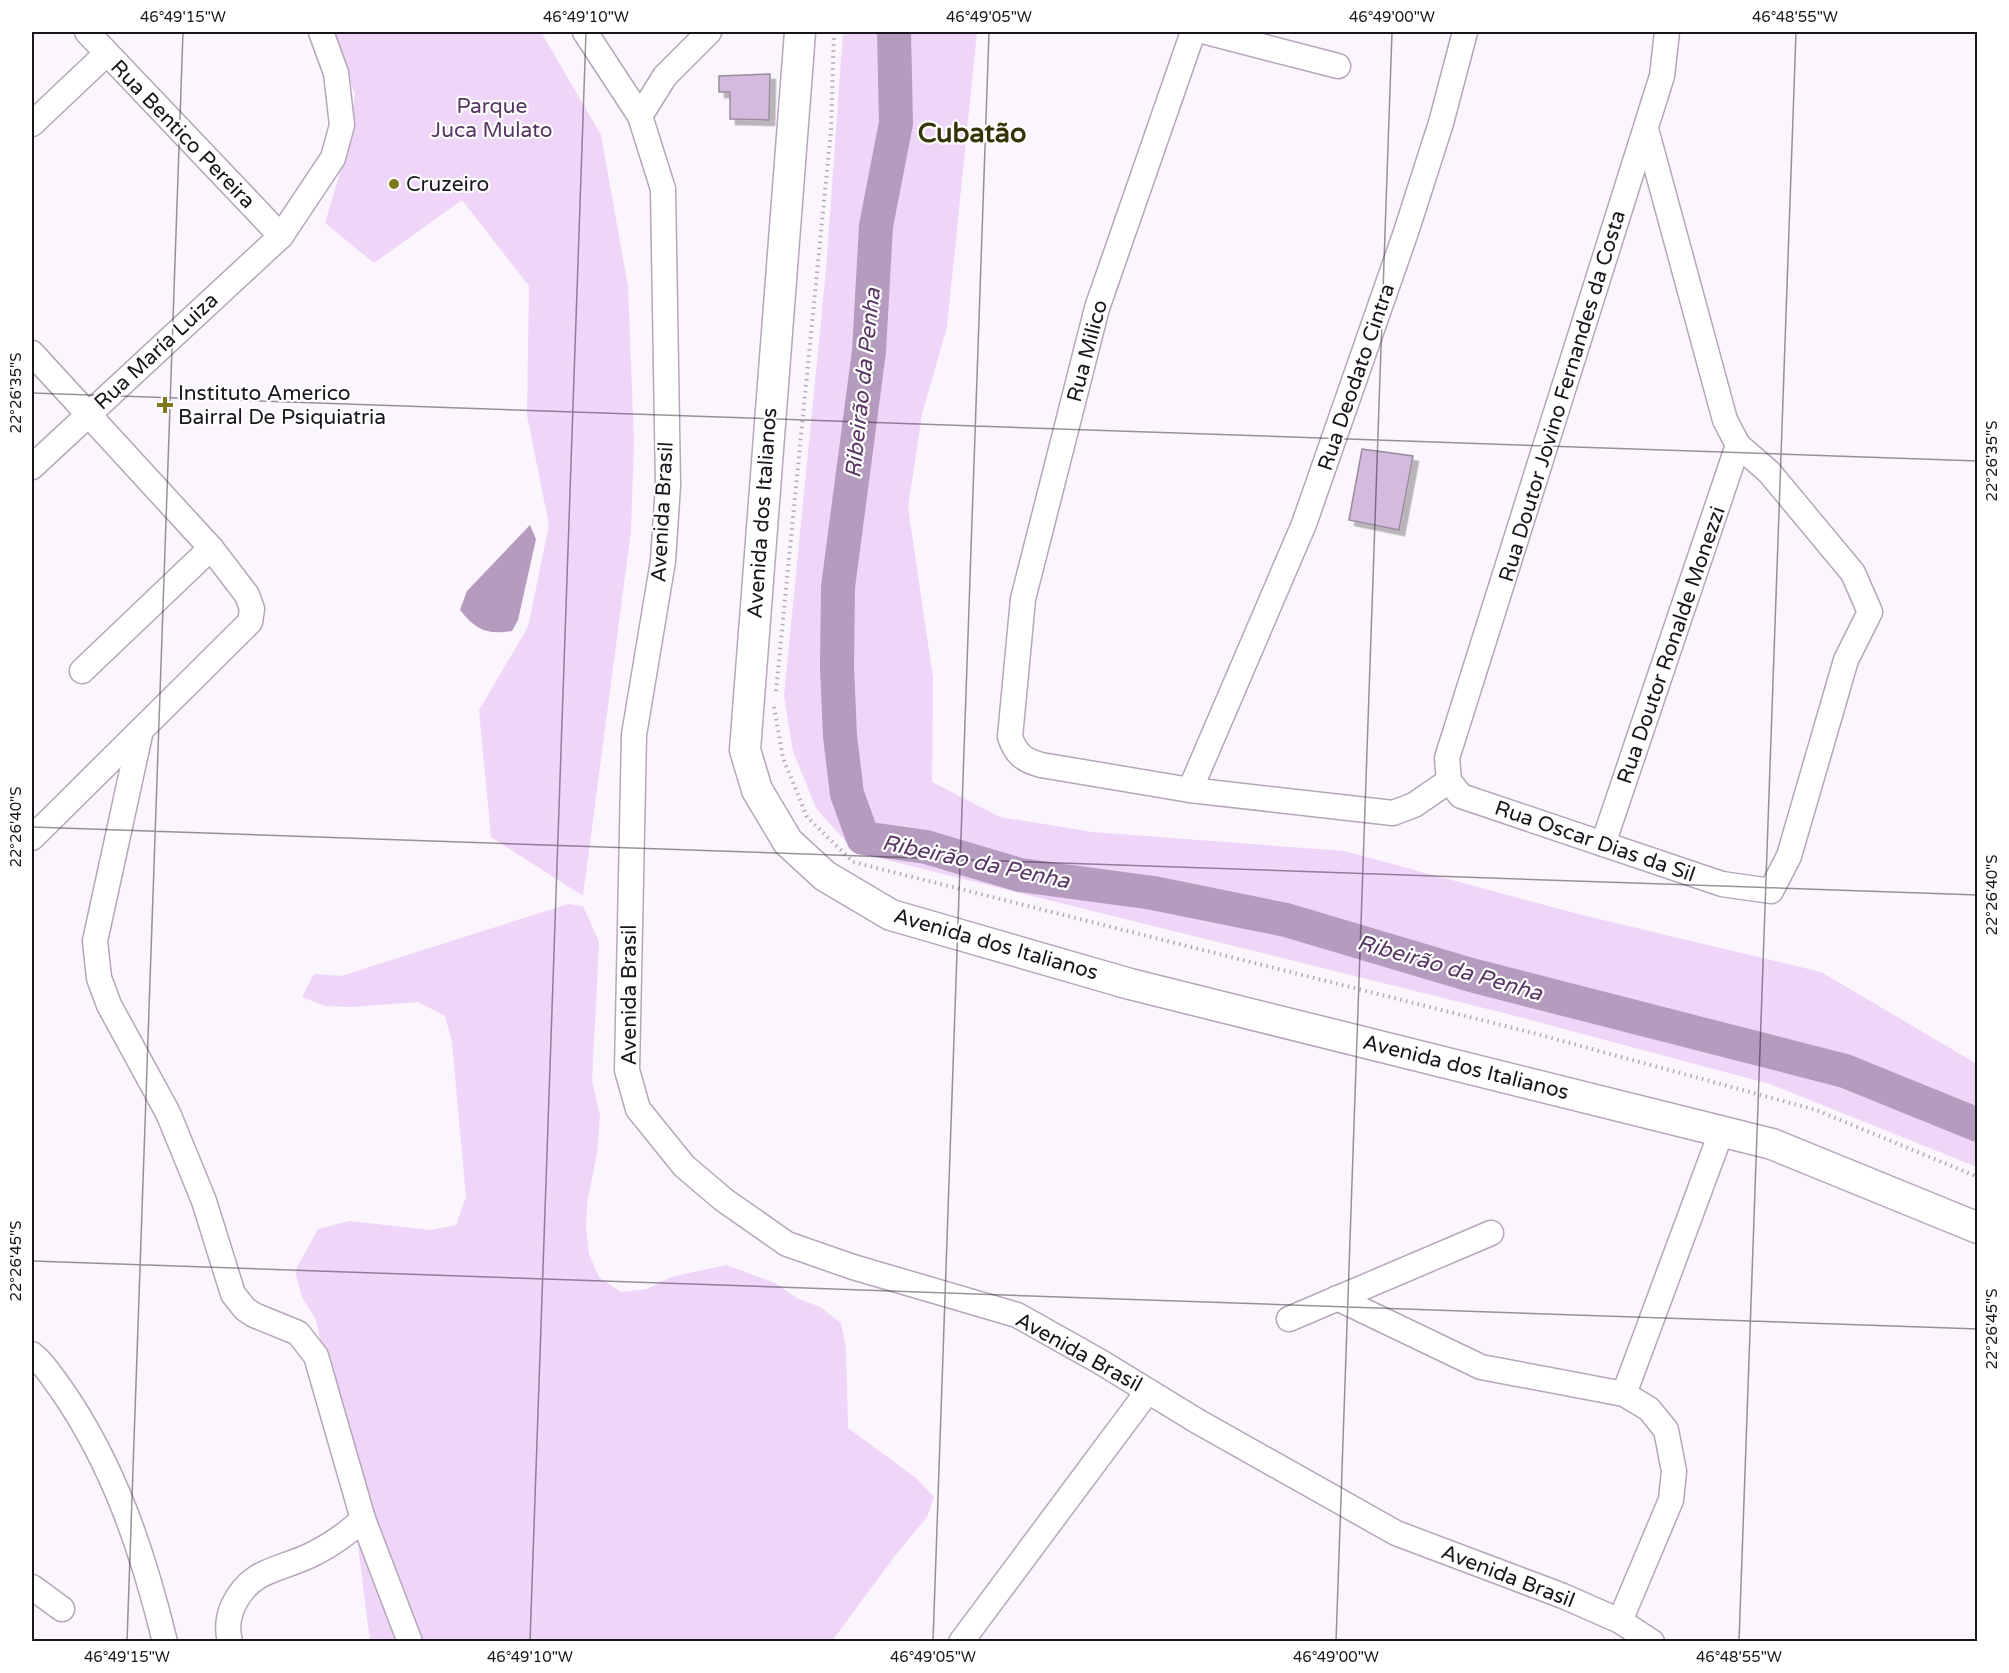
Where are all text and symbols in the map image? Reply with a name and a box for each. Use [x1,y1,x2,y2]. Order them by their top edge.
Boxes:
text: 46°49'15"W [140,8,226,26]
text: 46°49'10"W [543,8,629,26]
text: 46°49'05"W [946,8,1032,26]
text: 46°49'00"W [1349,8,1435,26]
text: 46°48'55"W [1752,8,1838,26]
street label: Rua Bentico Pereira [105,55,260,214]
park label: Parque Juca Mulato [431,94,553,143]
district label: Cubatão [918,117,1026,150]
place label: Cruzeiro [406,172,489,197]
marker: Cruzeiro [387,177,401,191]
street label: Rua Doutor Jovino Fernandes da Costa [1494,207,1631,585]
street label: Rua Deodato Cintra [1313,280,1400,474]
water label: Ribeirão da Penha [840,286,886,479]
street label: Rua María Luiza [89,288,223,415]
street label: Rua Milico [1062,297,1113,405]
text: 22°26'35"S [7,353,25,433]
place label: Instituto Americo Bairral De Psiquiatria [178,381,386,430]
marker: Instituto Americo Bairral De Psiquiatria [156,396,174,414]
street label: Avenida dos Italianos [743,407,782,619]
text: 22°26'35"S [1983,421,2001,501]
street label: Avenida Brasil [646,441,679,583]
street label: Rua Doutor Ronalde Monezzi [1612,503,1731,787]
text: 22°26'40"S [7,787,25,867]
street label: Rua Oscar Dias da Sil [1491,795,1698,888]
water label: Ribeirão da Penha [880,829,1072,895]
text: 22°26'40"S [1983,855,2001,935]
street label: Avenida dos Italianos [891,903,1101,986]
street label: Avenida Brasil [617,924,642,1066]
water label: Ribeirão da Penha [1354,929,1546,1007]
street label: Avenida dos Italianos [1360,1030,1571,1105]
text: 22°26'45"S [7,1221,25,1301]
text: 22°26'45"S [1983,1289,2001,1369]
street label: Avenida Brasil [1011,1307,1147,1398]
street label: Avenida Brasil [1437,1540,1578,1613]
text: 46°49'15"W [84,1648,170,1666]
text: 46°49'10"W [487,1648,573,1666]
text: 46°49'05"W [890,1648,976,1666]
text: 46°49'00"W [1293,1648,1379,1666]
text: 46°48'55"W [1696,1648,1782,1666]

